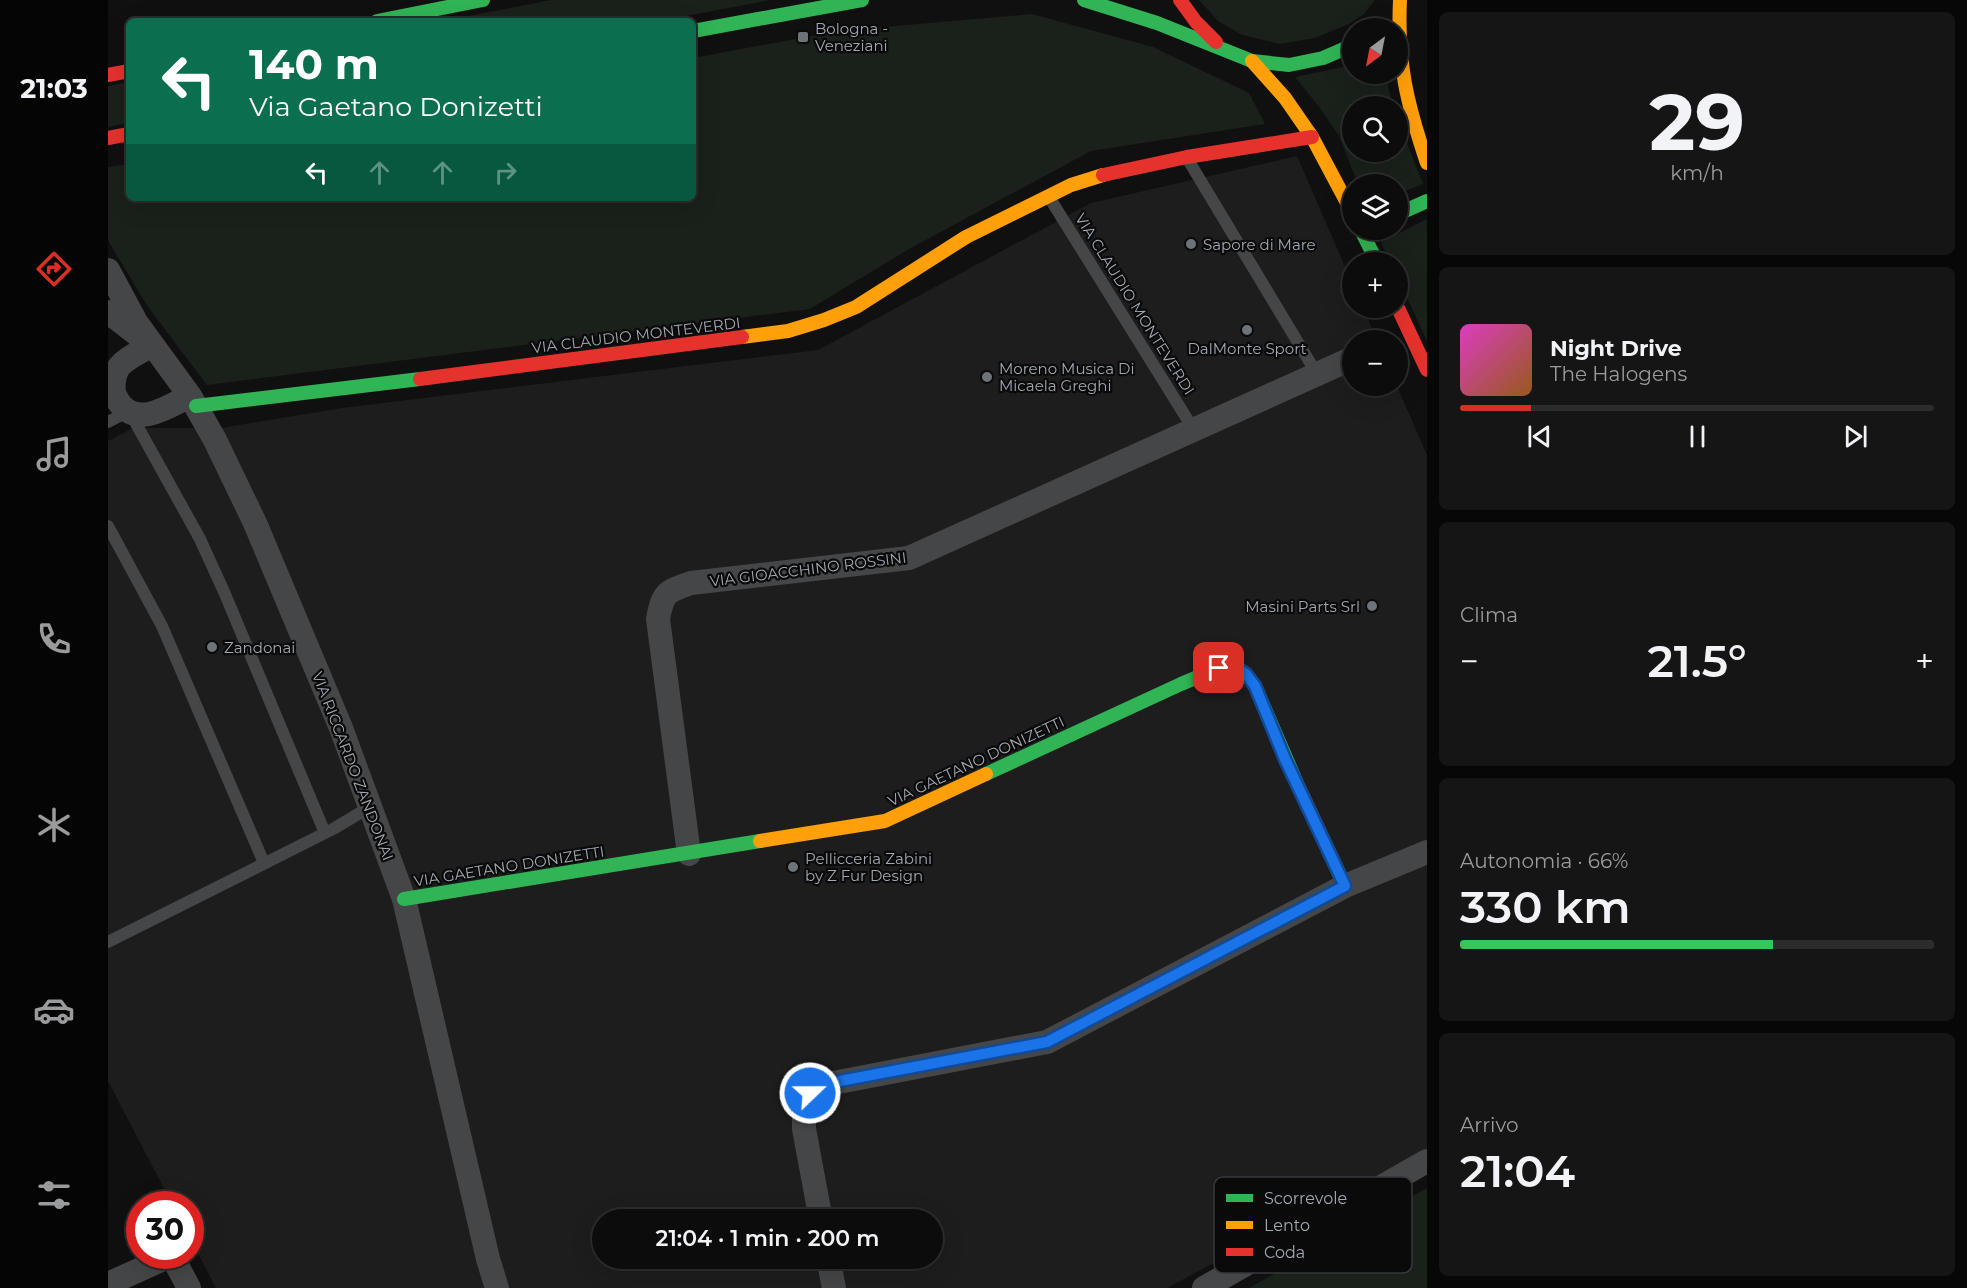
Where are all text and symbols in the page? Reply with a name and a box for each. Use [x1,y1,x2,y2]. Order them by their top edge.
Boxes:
north arrow [1342,18,1408,84]
map controls [1342,18,1408,396]
place label: Bologna - Veneziani [815,19,888,55]
marker: Bologna - Veneziani [796,30,810,44]
text: 140 m [249,38,379,90]
icon: left [150,42,228,120]
text: 21:03 [20,72,88,105]
text: 29 [1649,74,1745,170]
text: Via Gaetano Donizetti [249,90,543,123]
button: search [1342,96,1408,162]
icon: left [300,156,333,189]
icon: ahead [363,156,396,189]
icon: ahead [426,156,459,189]
icon: right [489,156,522,189]
text: km/h [1670,161,1724,185]
button: layers [1342,174,1408,240]
street label: VIA CLAUDIO MONTEVERDI [1071,210,1199,398]
place label: Sapore di Mare [1203,235,1316,254]
marker: Sapore di Mare [1184,237,1198,251]
icon: directions [33,248,75,290]
button: + [1342,252,1408,318]
street label: VIA CLAUDIO MONTEVERDI [530,313,742,357]
marker: DalMonte Sport [1240,323,1254,337]
button: − [1342,330,1408,396]
text: Night Drive [1550,335,1682,362]
place label: DalMonte Sport [1187,339,1307,358]
place label: Moreno Musica Di Micaela Greghi [999,359,1135,395]
text: The Halogens [1550,362,1687,386]
marker: Moreno Musica Di Micaela Greghi [980,370,994,384]
icon: previous [1523,420,1556,453]
icon: pause [1681,420,1714,453]
icon: next [1839,420,1872,453]
icon: music [33,433,75,475]
street label: VIA GIOACCHINO ROSSINI [709,548,907,590]
place label: Masini Parts Srl [1245,597,1360,616]
marker: Masini Parts Srl [1365,599,1379,613]
text: Clima [1460,603,1518,627]
icon: phone [33,618,75,660]
text: 21.5° [1647,633,1747,688]
place label: Zandonai [224,638,295,657]
marker: Zandonai [205,640,219,654]
text: − [1460,641,1479,681]
text: + [1915,641,1934,681]
pin [1193,642,1244,693]
icon: arrive [1202,651,1235,684]
street label: VIA RICCARDO ZANDONAI [308,669,398,863]
street label: VIA GAETANO DONIZETTI [885,712,1067,810]
icon: climate [33,804,75,846]
street label: VIA GAETANO DONIZETTI [412,842,606,890]
place label: Pellicceria Zabini by Z Fur Design [805,849,932,885]
text: Autonomia · 66% [1460,849,1628,873]
marker: Pellicceria Zabini by Z Fur Design [786,860,800,874]
text: 330 km [1460,879,1631,934]
icon: car [33,989,75,1031]
position arrow [778,1061,842,1125]
text: Arrivo [1460,1113,1519,1137]
text: 21:04 [1460,1143,1575,1198]
icon: filters [33,1174,75,1216]
legend [1214,1177,1412,1273]
text: Scorrevole [1264,1189,1347,1208]
speed limit sign: 30 [126,1191,204,1269]
text: Lento [1264,1216,1310,1235]
text: 21:04 · 1 min · 200 m [656,1225,879,1252]
text: Coda [1264,1243,1305,1262]

